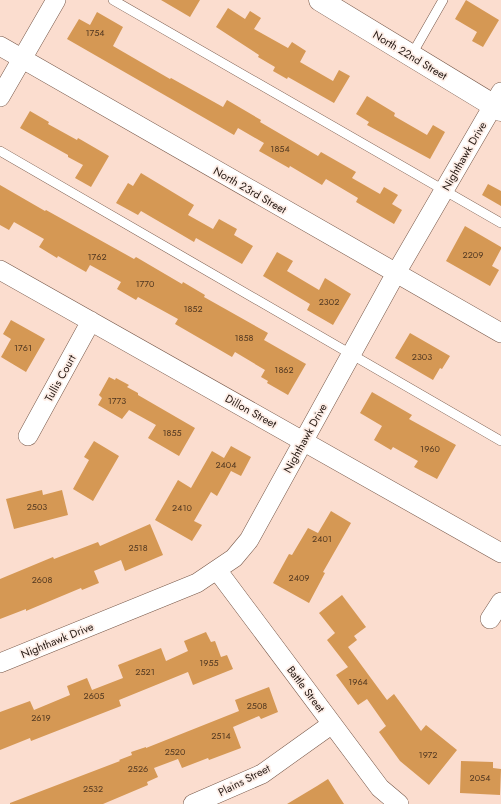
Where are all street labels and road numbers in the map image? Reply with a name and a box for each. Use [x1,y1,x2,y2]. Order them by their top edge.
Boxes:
street label: North 22nd Street [370,26,450,84]
street label: Nighthawk Drive [438,118,490,193]
street label: North 23rd Street [211,163,290,218]
street label: Tullis Court [41,351,80,404]
street label: Dillon Street [222,390,280,432]
street label: Nighthawk Drive [279,400,331,476]
street label: Nighthawk Drive [18,618,96,662]
street label: Battle Street [283,662,329,716]
street label: Plains Street [215,760,273,800]

